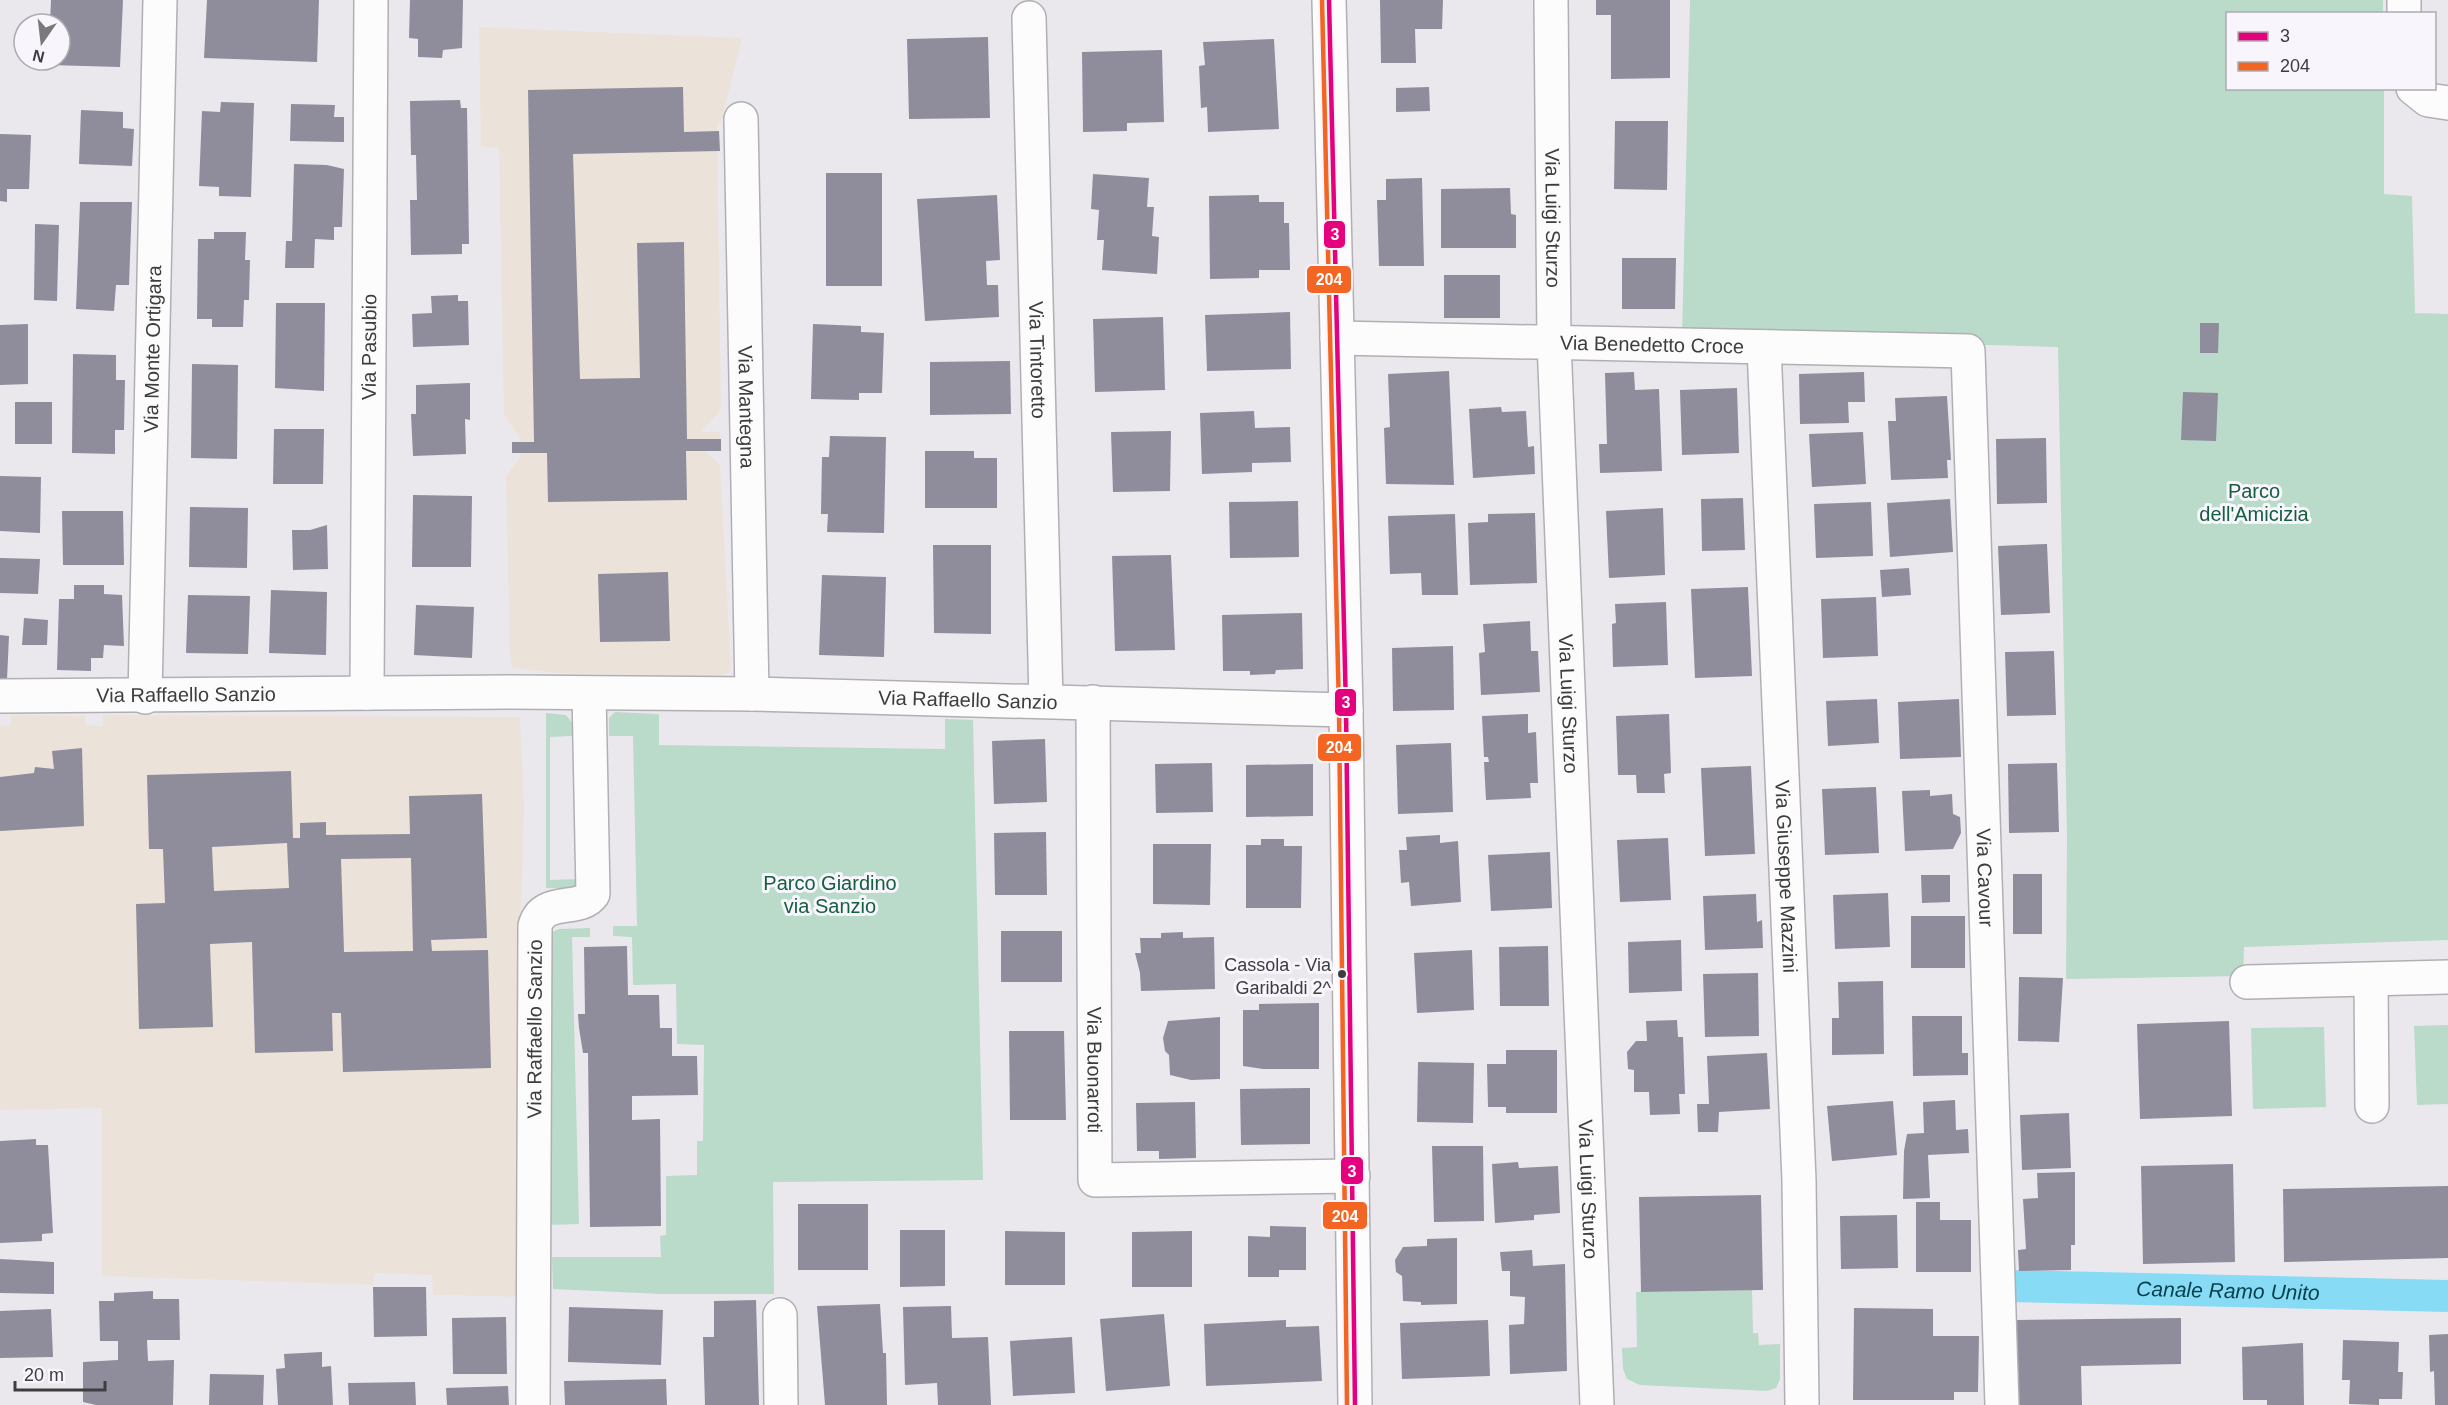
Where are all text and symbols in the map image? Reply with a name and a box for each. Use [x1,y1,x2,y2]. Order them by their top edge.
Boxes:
north arrow [12,12,72,72]
legend [2226,12,2436,90]
text: 3 [2280,26,2290,46]
text: N [31,46,46,66]
text: 204 [2280,56,2310,76]
street label: Via Luigi Sturzo [1541,148,1565,288]
line badge: 3 [1323,220,1346,249]
text: 3 [1331,226,1340,243]
street label: Via Monte Ortigara [140,264,165,433]
line badge: 204 [1306,265,1352,294]
text: 204 [1316,271,1342,288]
street label: Via Pasubio [358,294,380,400]
street label: Via Tintoretto [1025,301,1050,419]
street label: Via Benedetto Croce [1560,332,1744,357]
street label: Via Mantegna [734,345,759,470]
park label: Parco dell'Amicizia [2199,480,2310,525]
street label: Via Luigi Sturzo [1555,633,1582,774]
street label: Via Raffaello Sanzio [96,683,276,706]
street label: Via Raffaello Sanzio [878,686,1058,713]
line badge: 3 [1334,688,1357,717]
text: 3 [1342,694,1351,711]
line badge: 204 [1317,733,1362,762]
text: 204 [1326,739,1352,756]
street label: Via Giuseppe Mazzini [1771,780,1801,973]
street label: Via Cavour [1972,828,1998,928]
park label: Parco Giardino via Sanzio [763,872,897,917]
street label: Via Raffaello Sanzio [523,939,546,1119]
place label: Cassola - Via Garibaldi 2^ [1224,955,1332,998]
marker: Cassola - Via Garibaldi 2^ [1336,968,1348,980]
street label: Via Buonarroti [1083,1007,1106,1133]
street label: Via Luigi Sturzo [1574,1119,1602,1260]
line badge: 3 [1340,1156,1364,1185]
text: 3 [1348,1163,1357,1180]
line badge: 204 [1322,1201,1368,1230]
text: 204 [1332,1208,1358,1225]
water label: Canale Ramo Unito [2136,1277,2320,1304]
scale bar [15,1354,105,1392]
text: 20 m [24,1365,64,1385]

